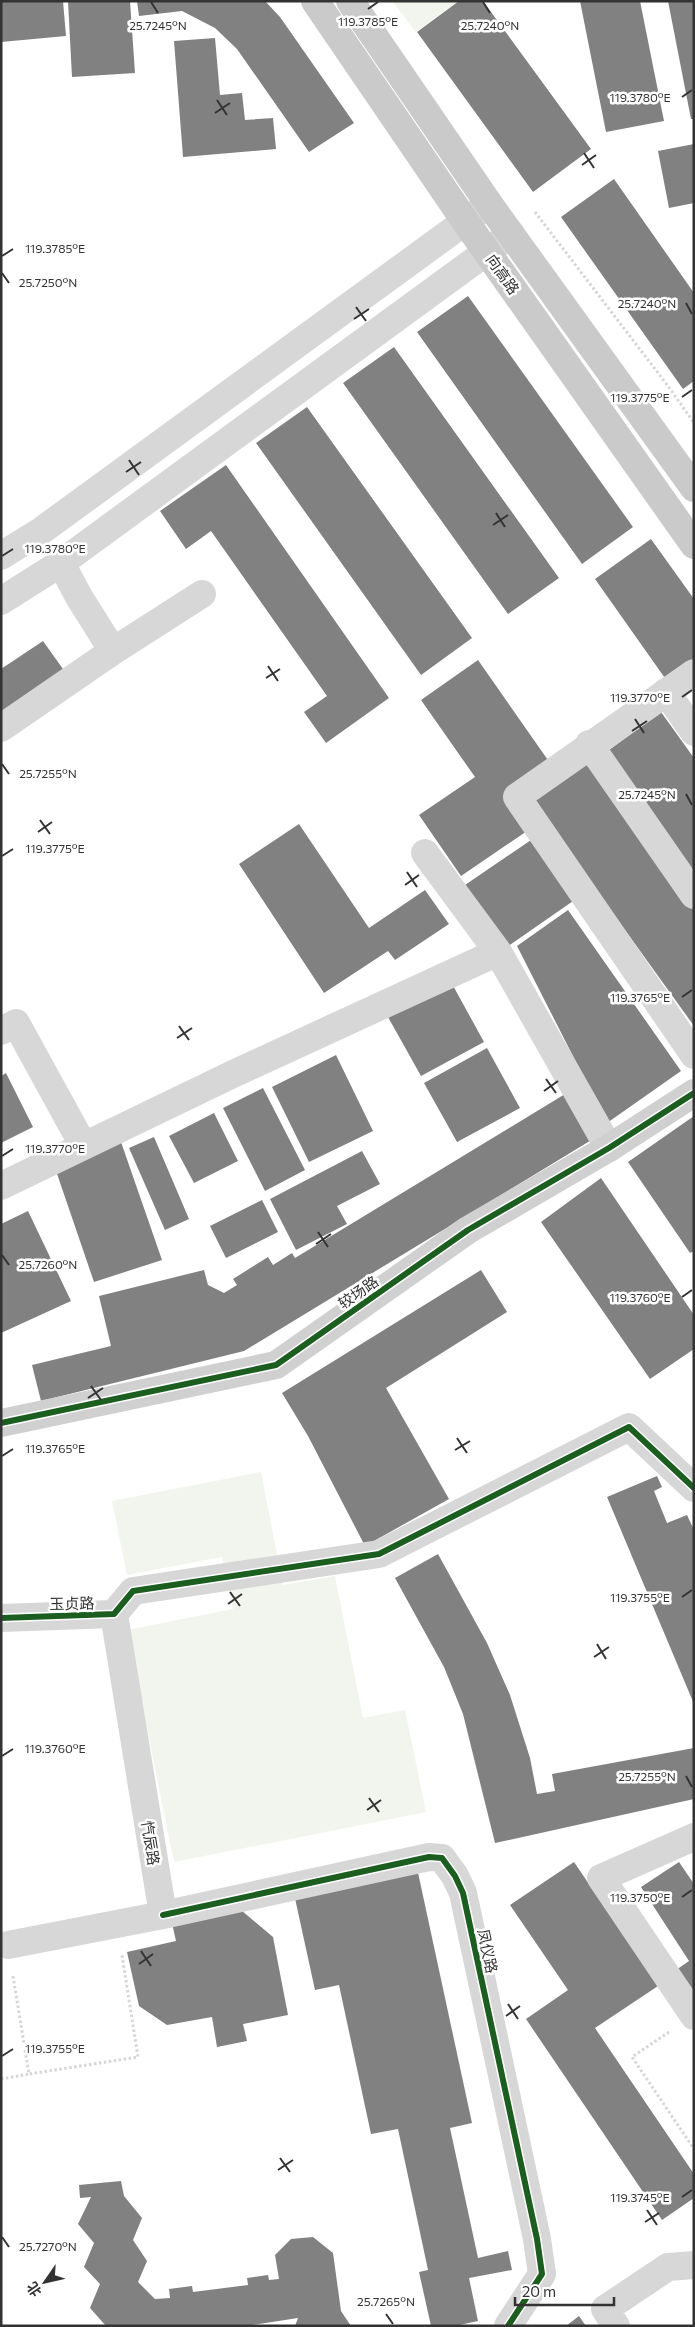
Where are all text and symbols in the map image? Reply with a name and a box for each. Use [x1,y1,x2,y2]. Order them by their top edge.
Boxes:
text: 119.3785°E [338,14,398,28]
text: 25.7245°N [129,18,187,32]
text: 25.7240°N [461,18,519,32]
text: 119.3780°E [609,90,671,104]
text: 119.3785°E [25,241,85,255]
street label: 向高路 [483,250,523,298]
text: 25.7250°N [19,275,77,289]
text: 25.7240°N [618,296,676,310]
text: 119.3775°E [610,390,670,404]
text: 119.3780°E [24,541,86,555]
text: 119.3770°E [610,690,670,704]
text: 25.7255°N [19,766,77,780]
text: 25.7245°N [618,787,676,801]
text: 119.3775°E [25,841,85,855]
text: 119.3765°E [610,990,670,1004]
text: 119.3770°E [25,1141,85,1155]
text: 25.7260°N [19,1257,77,1271]
street label: 较场路 [334,1272,382,1312]
text: 119.3760°E [609,1290,671,1304]
text: 119.3765°E [25,1441,85,1455]
text: 119.3755°E [610,1590,670,1604]
street label: 玉贞路 [49,1594,95,1612]
text: 119.3760°E [24,1741,86,1755]
text: 25.7255°N [618,1769,676,1783]
street label: 忾辰路 [139,1819,163,1867]
text: 119.3750°E [610,1890,670,1904]
street label: 凤仪路 [475,1927,501,1975]
text: 119.3755°E [25,2041,85,2055]
text: 119.3745°E [610,2190,670,2204]
text: 25.7270°N [19,2239,77,2253]
north arrow [20,2257,70,2307]
scale bar [515,2274,614,2306]
text: 北 [23,2279,45,2300]
text: 20 m [522,2282,556,2300]
text: 25.7265°N [357,2294,415,2308]

